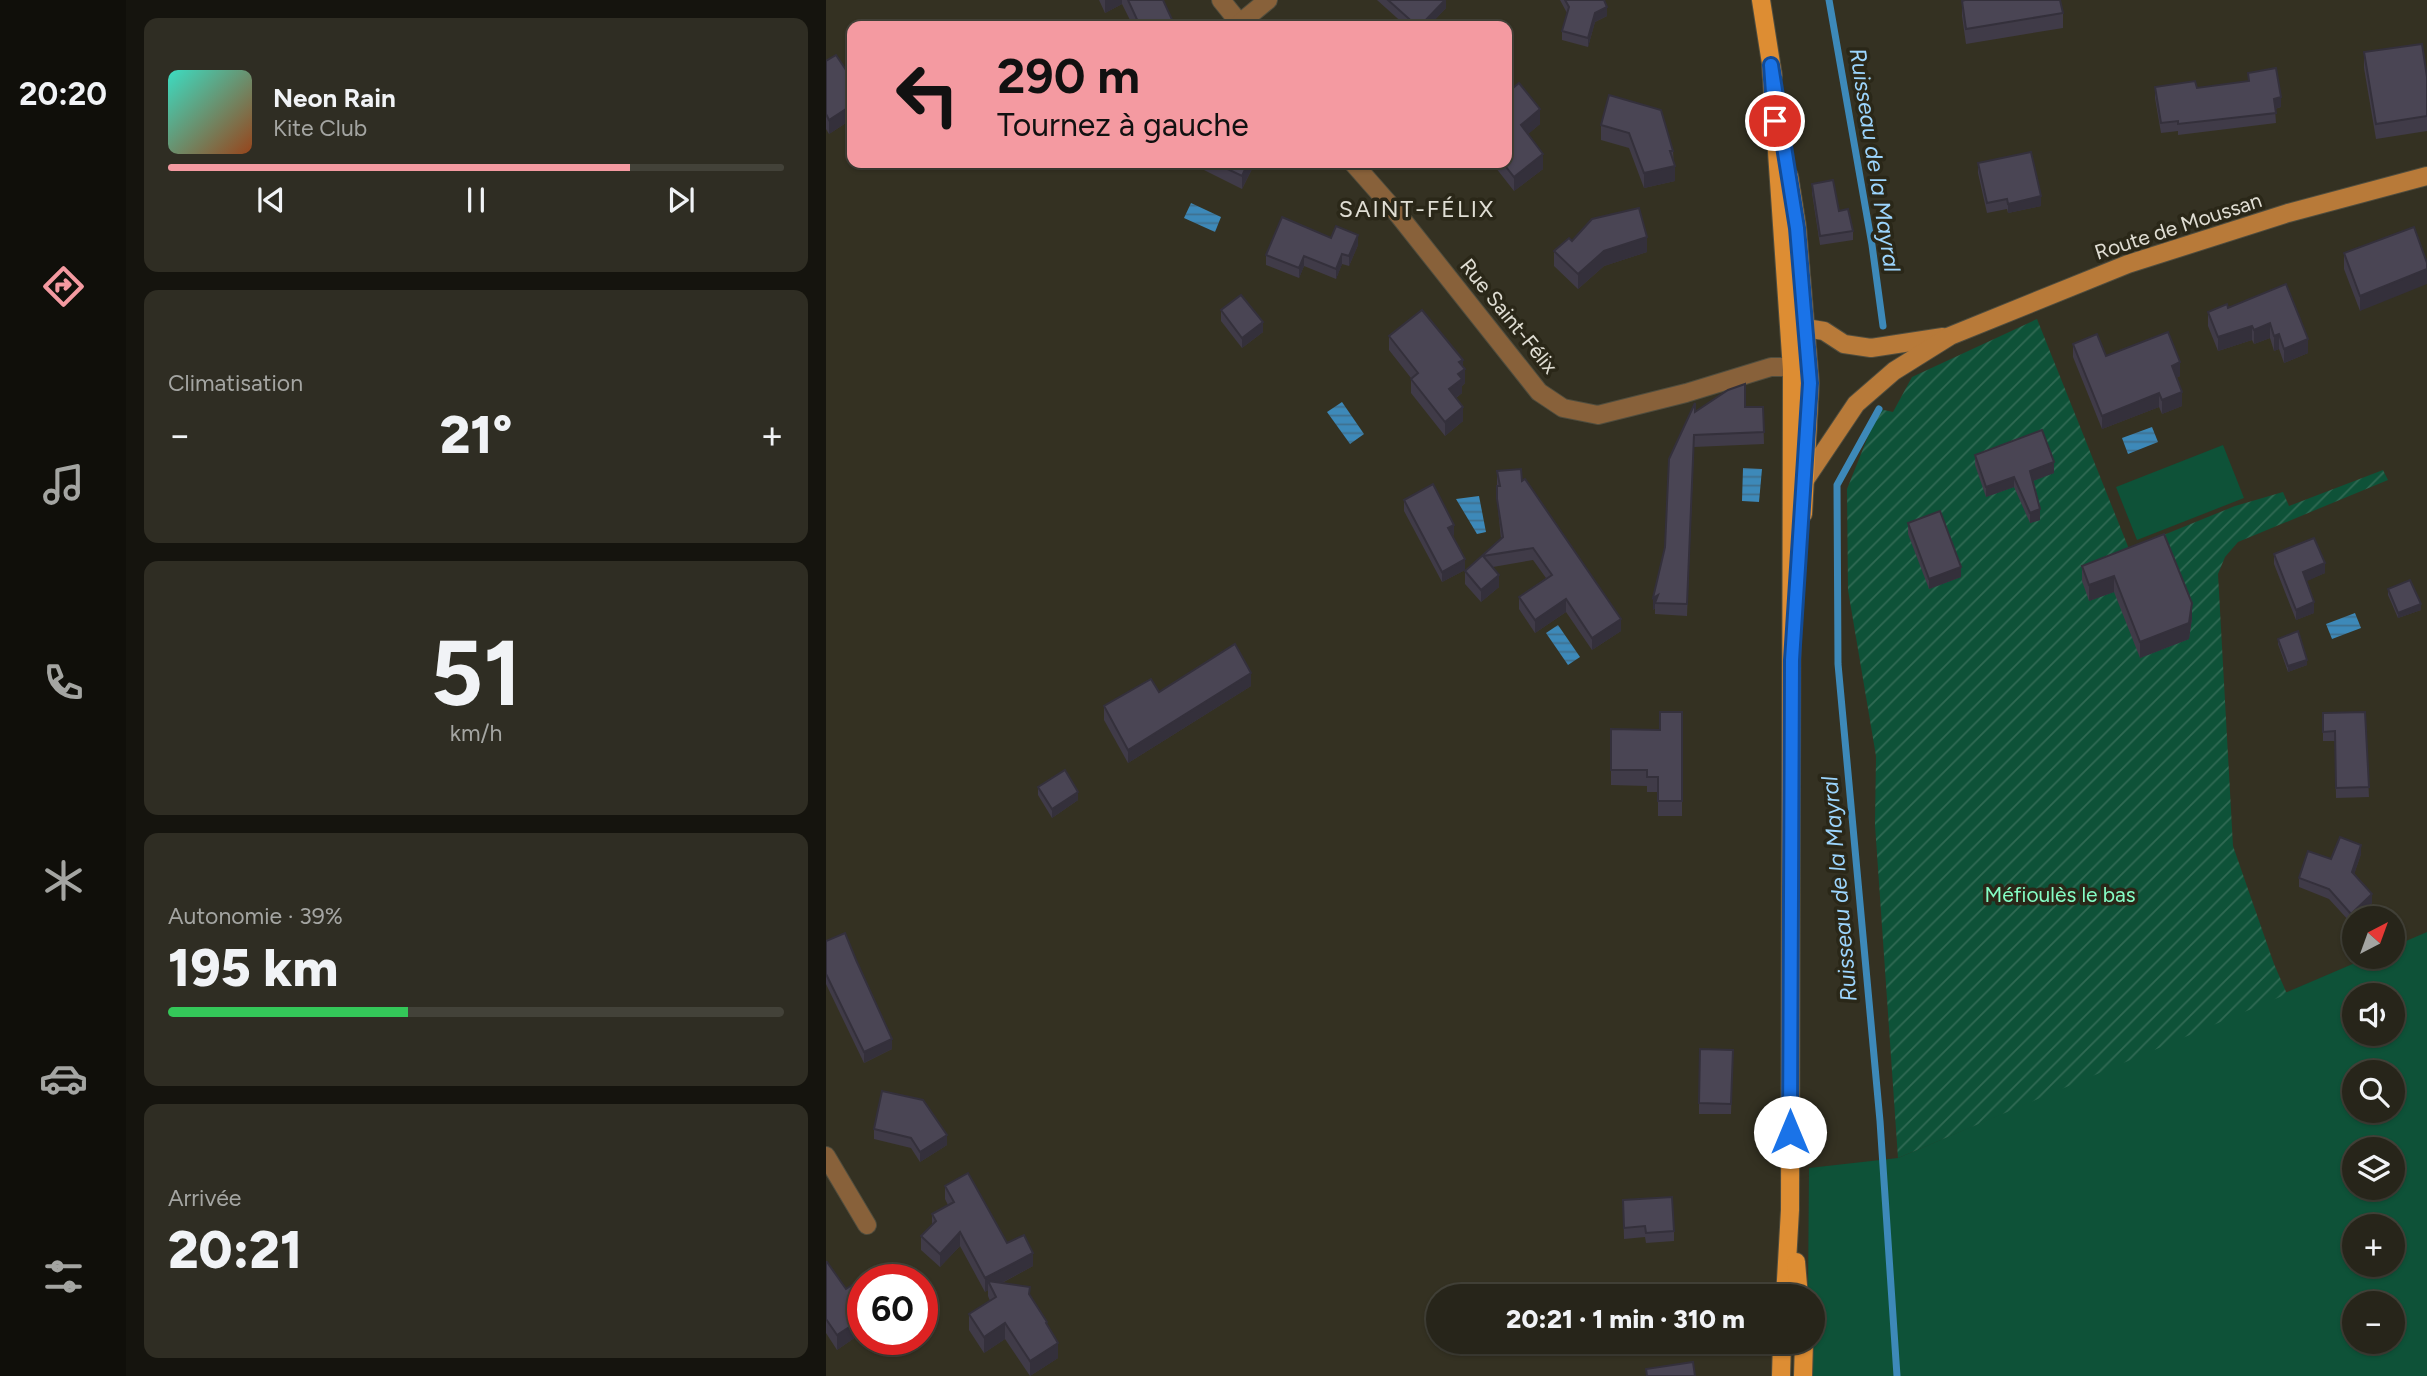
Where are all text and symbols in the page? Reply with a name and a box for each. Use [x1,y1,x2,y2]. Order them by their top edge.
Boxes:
text: 290 m [997,46,1140,105]
water label: Ruisseau de la Mayral [1843,46,1907,275]
icon: left [882,49,973,140]
text: 20:20 [19,75,107,113]
text: Neon Rain [273,82,396,114]
pin [1745,91,1805,151]
icon: arrive [1756,102,1794,140]
text: Tournez à gauche [997,106,1249,144]
text: Kite Club [273,114,367,142]
icon: previous [252,181,290,219]
icon: pause [457,181,495,219]
icon: next [662,181,700,219]
street label: Route de Moussan [2091,187,2265,265]
district label: SAINT-FÉLIX [1339,195,1495,223]
street label: Rue Saint-Félix [1455,253,1563,379]
icon: directions [39,262,88,311]
text: Climatisation [168,369,303,397]
text: 21° [440,404,512,466]
text: − [168,412,192,458]
text: + [760,412,784,458]
icon: music [39,460,88,509]
text: 51 [430,619,522,728]
icon: phone [39,658,88,707]
text: km/h [450,719,502,747]
water label: Ruisseau de la Mayral [1815,774,1863,1003]
icon: climate [39,856,88,905]
park label: Méfioulès le bas [1985,882,2135,907]
text: Autonomie · 39% [168,902,343,930]
north arrow [2342,906,2404,970]
map controls [2342,906,2405,1354]
text: 195 km [168,937,338,999]
button: sound [2342,983,2405,1046]
icon: car [39,1054,88,1103]
button: search [2342,1060,2405,1123]
position arrow [1753,1095,1827,1169]
button: layers [2342,1137,2405,1200]
text: Arrivée [168,1184,241,1212]
button: + [2342,1214,2405,1277]
text: 20:21 [168,1219,302,1281]
icon: filters [39,1252,88,1301]
speed limit sign: 60 [847,1264,938,1355]
button: − [2342,1291,2405,1354]
text: 20:21 · 1 min · 310 m [1506,1303,1745,1335]

